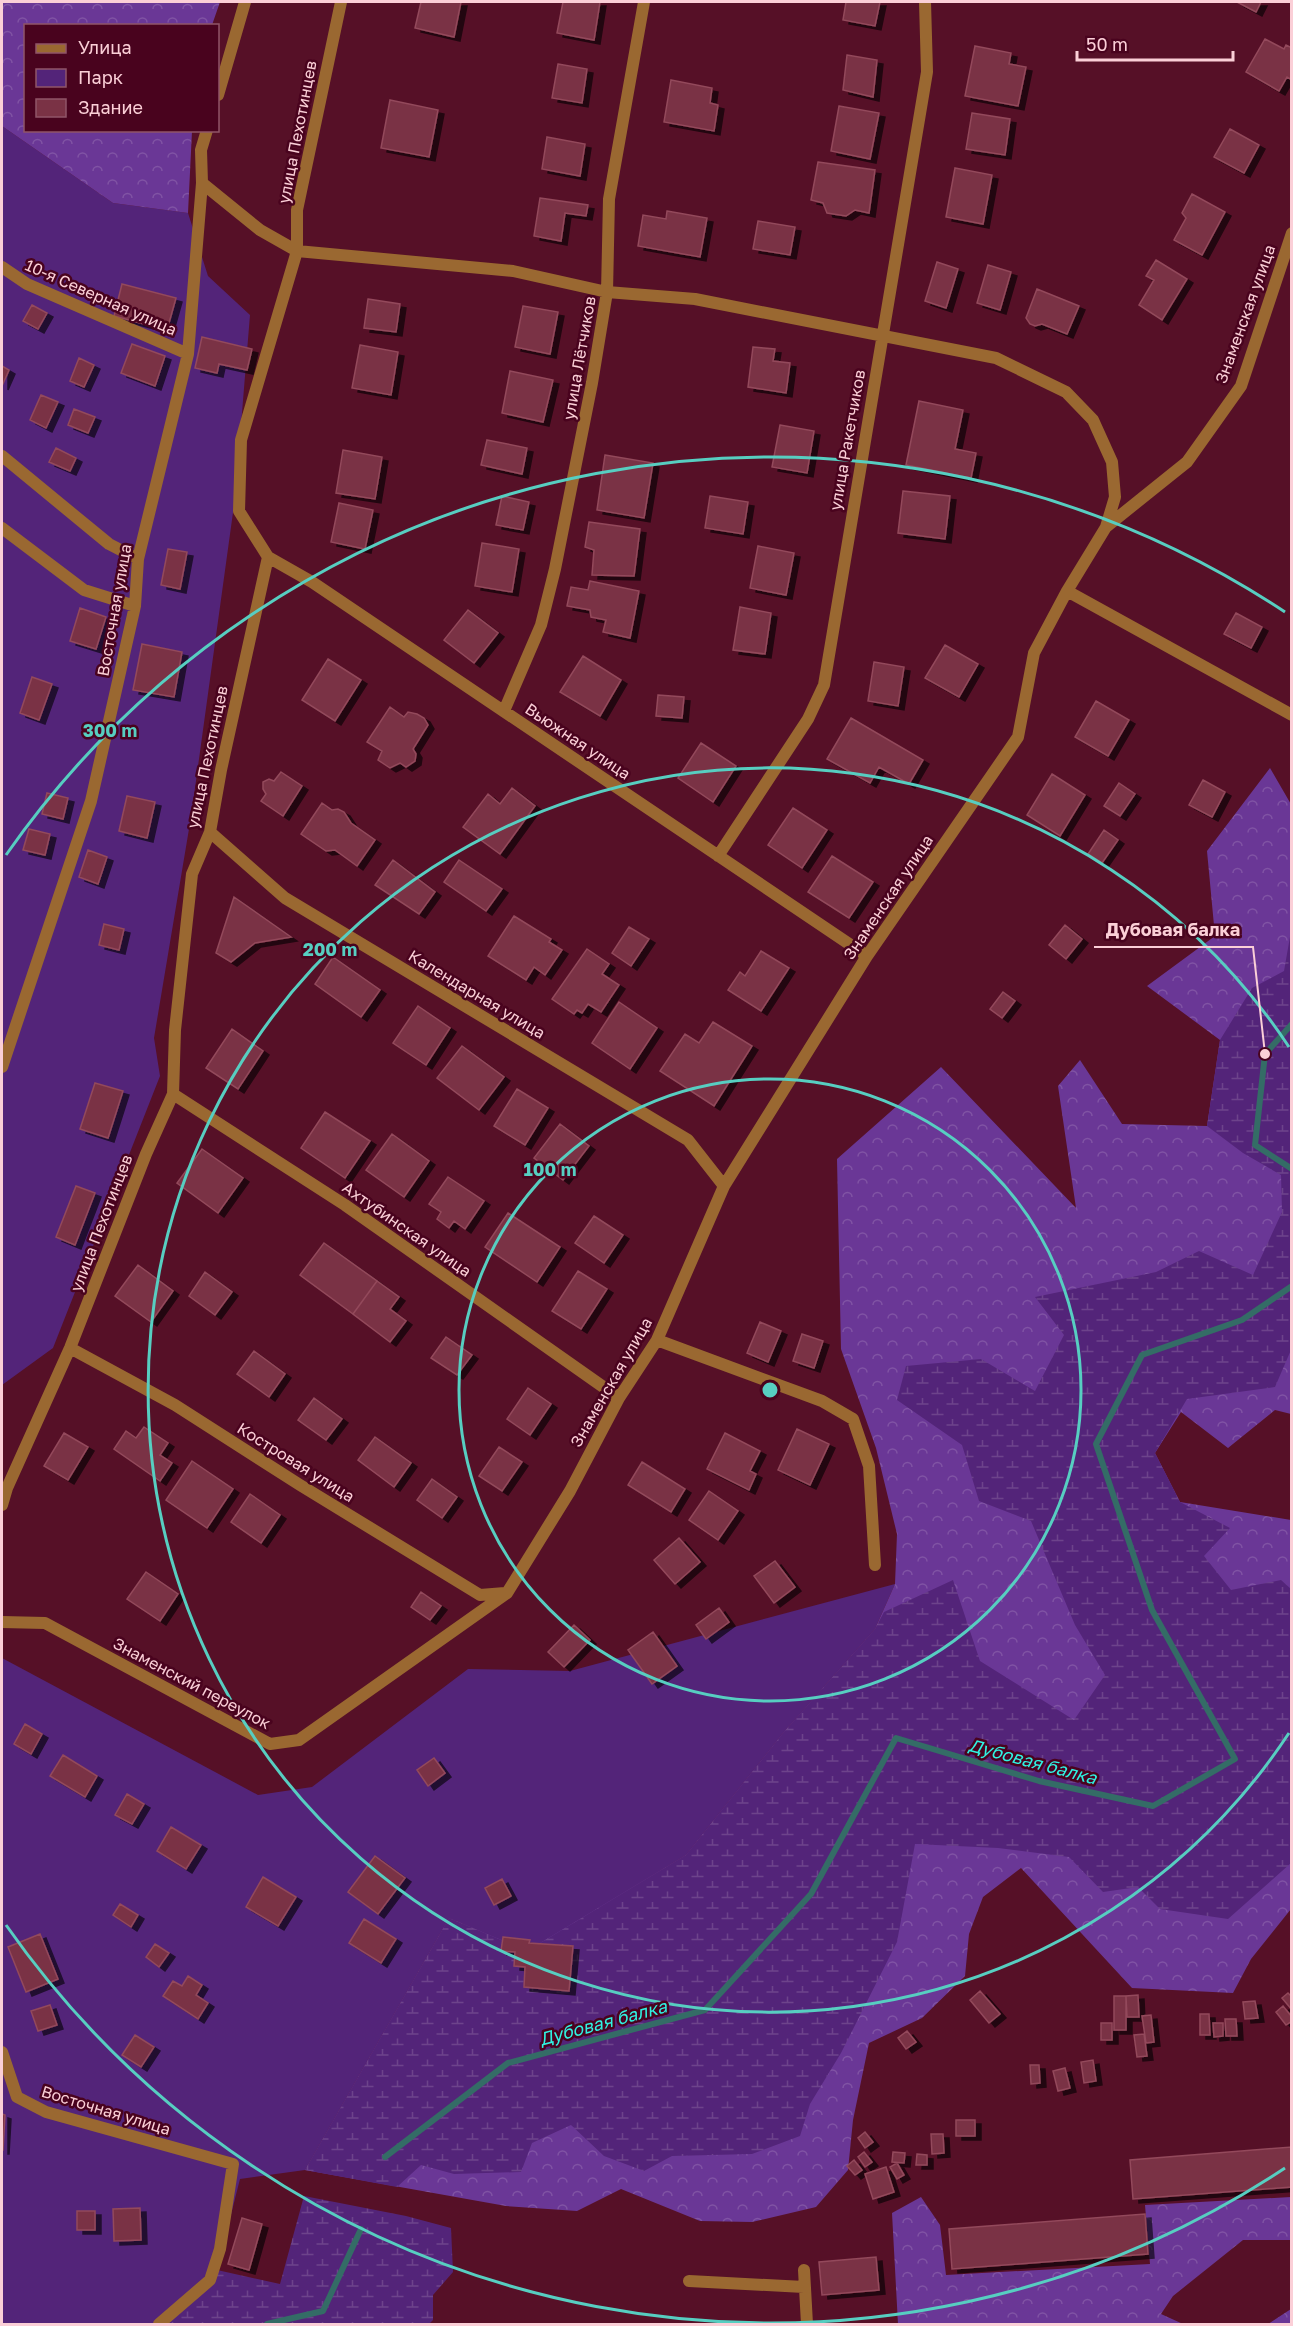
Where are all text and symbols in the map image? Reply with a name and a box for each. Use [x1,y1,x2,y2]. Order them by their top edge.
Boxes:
legend [24,24,219,132]
scale bar [1077,24,1233,62]
text: 50 m [1086,33,1128,55]
text: Улица [78,36,132,58]
street label: улица Пехотинцев [273,59,321,205]
text: Парк [78,66,123,88]
text: Здание [78,96,143,118]
street label: Знаменская улица [1211,242,1279,386]
street label: 10-я Северная улица [22,255,180,339]
street label: улица Лётчиков [558,294,600,422]
street label: улица Ракетчиков [825,368,869,512]
street label: Восточная улица [93,542,135,678]
street label: улица Пехотинцев [182,684,232,830]
street label: Вьюжная улица [521,698,635,784]
text: 300 m [83,719,137,741]
street label: Знаменская улица [839,831,937,963]
callout: Дубовая балка [1094,911,1253,947]
text: Дубовая балка [1106,918,1240,940]
text: 200 m [303,938,357,960]
street label: Календарная улица [405,945,549,1043]
street label: улица Пехотинцев [66,1152,136,1294]
text: 100 m [524,1158,576,1180]
street label: Ахтубинская улица [339,1177,475,1281]
street label: Знаменская улица [566,1314,656,1450]
centre of rings [760,1380,780,1400]
street label: Костровая улица [234,1418,358,1506]
street label: Знаменский переулок [110,1633,274,1733]
water label: Дубовая балка [966,1733,1100,1789]
water label: Дубовая балка [536,1994,670,2050]
street label: Восточная улица [39,2081,173,2139]

